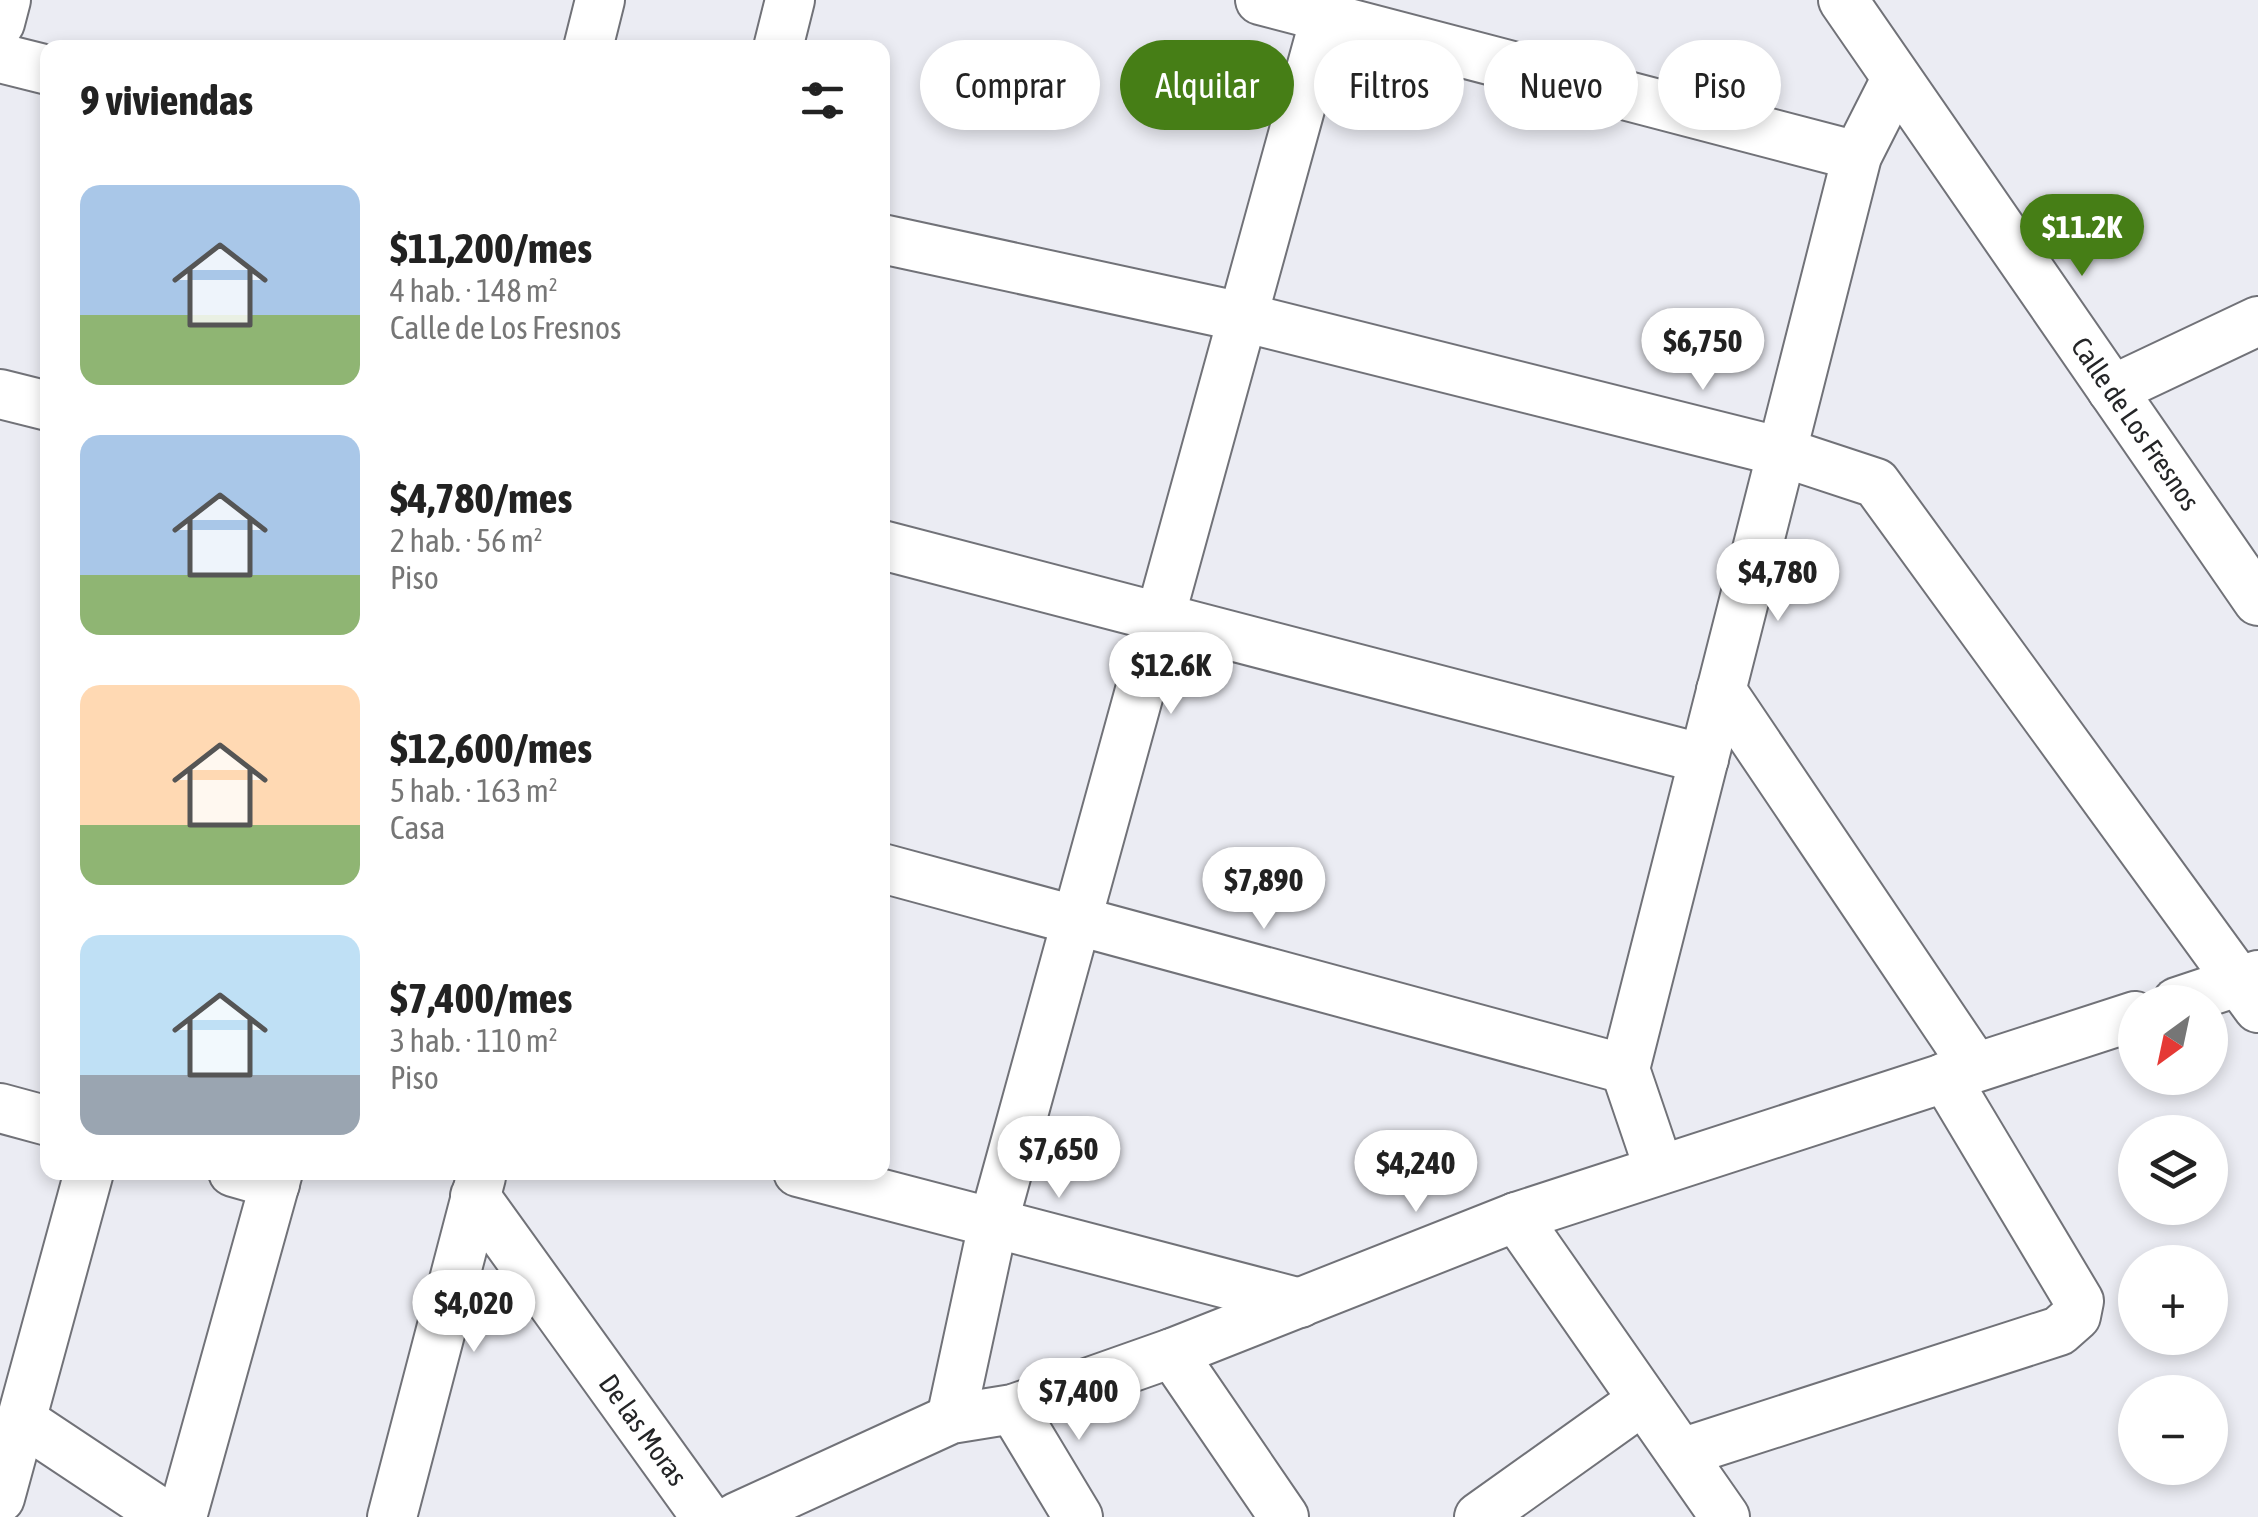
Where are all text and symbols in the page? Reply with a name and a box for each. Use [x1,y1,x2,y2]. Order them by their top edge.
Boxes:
chip: Comprar [920,40,1100,130]
chip: Alquilar [1120,40,1294,130]
chip: Filtros [1314,40,1464,130]
chip: Nuevo [1484,40,1638,130]
chip: Piso [1658,40,1781,130]
icon: filters [795,73,850,128]
text: 9 viviendas [80,76,253,124]
pin: $11.2K [2001,194,2163,279]
text: $11.2K [2042,208,2122,245]
text: $11,200/mes [390,224,592,272]
icon: home [160,225,280,345]
text: 4 hab. · 148 m² [390,272,558,309]
pin: $6,750 [1622,308,1784,393]
text: Calle de Los Fresnos [390,309,621,346]
text: $6,750 [1663,322,1743,359]
street label: Calle de Los Fresnos [2065,331,2206,516]
text: $4,780/mes [390,474,572,522]
icon: home [160,475,280,595]
text: 2 hab. · 56 m² [390,522,543,559]
pin: $4,780 [1697,539,1859,624]
text: $4,780 [1738,553,1818,590]
text: Piso [390,559,439,596]
pin: $12.6K [1090,632,1252,717]
text: $12.6K [1131,646,1211,683]
text: $12,600/mes [390,724,592,772]
icon: home [160,725,280,845]
text: 5 hab. · 163 m² [390,772,558,809]
text: Casa [390,809,445,846]
pin: $7,890 [1183,847,1345,932]
text: $7,890 [1224,861,1304,898]
text: $7,400/mes [390,974,572,1022]
icon: home [160,975,280,1095]
north arrow [2118,985,2228,1095]
map controls [2118,985,2228,1485]
text: 3 hab. · 110 m² [390,1022,558,1059]
text: Piso [390,1059,439,1096]
button: layers [2118,1115,2228,1225]
pin: $7,650 [978,1116,1140,1201]
text: $7,650 [1019,1130,1099,1167]
pin: $4,240 [1335,1130,1497,1215]
text: $4,240 [1376,1144,1456,1181]
button: + [2118,1245,2228,1355]
pin: $4,020 [393,1270,555,1355]
text: $4,020 [434,1284,514,1321]
pin: $7,400 [998,1358,1160,1443]
street label: De las Moras [593,1368,694,1491]
text: $7,400 [1039,1372,1119,1409]
button: − [2118,1375,2228,1485]

